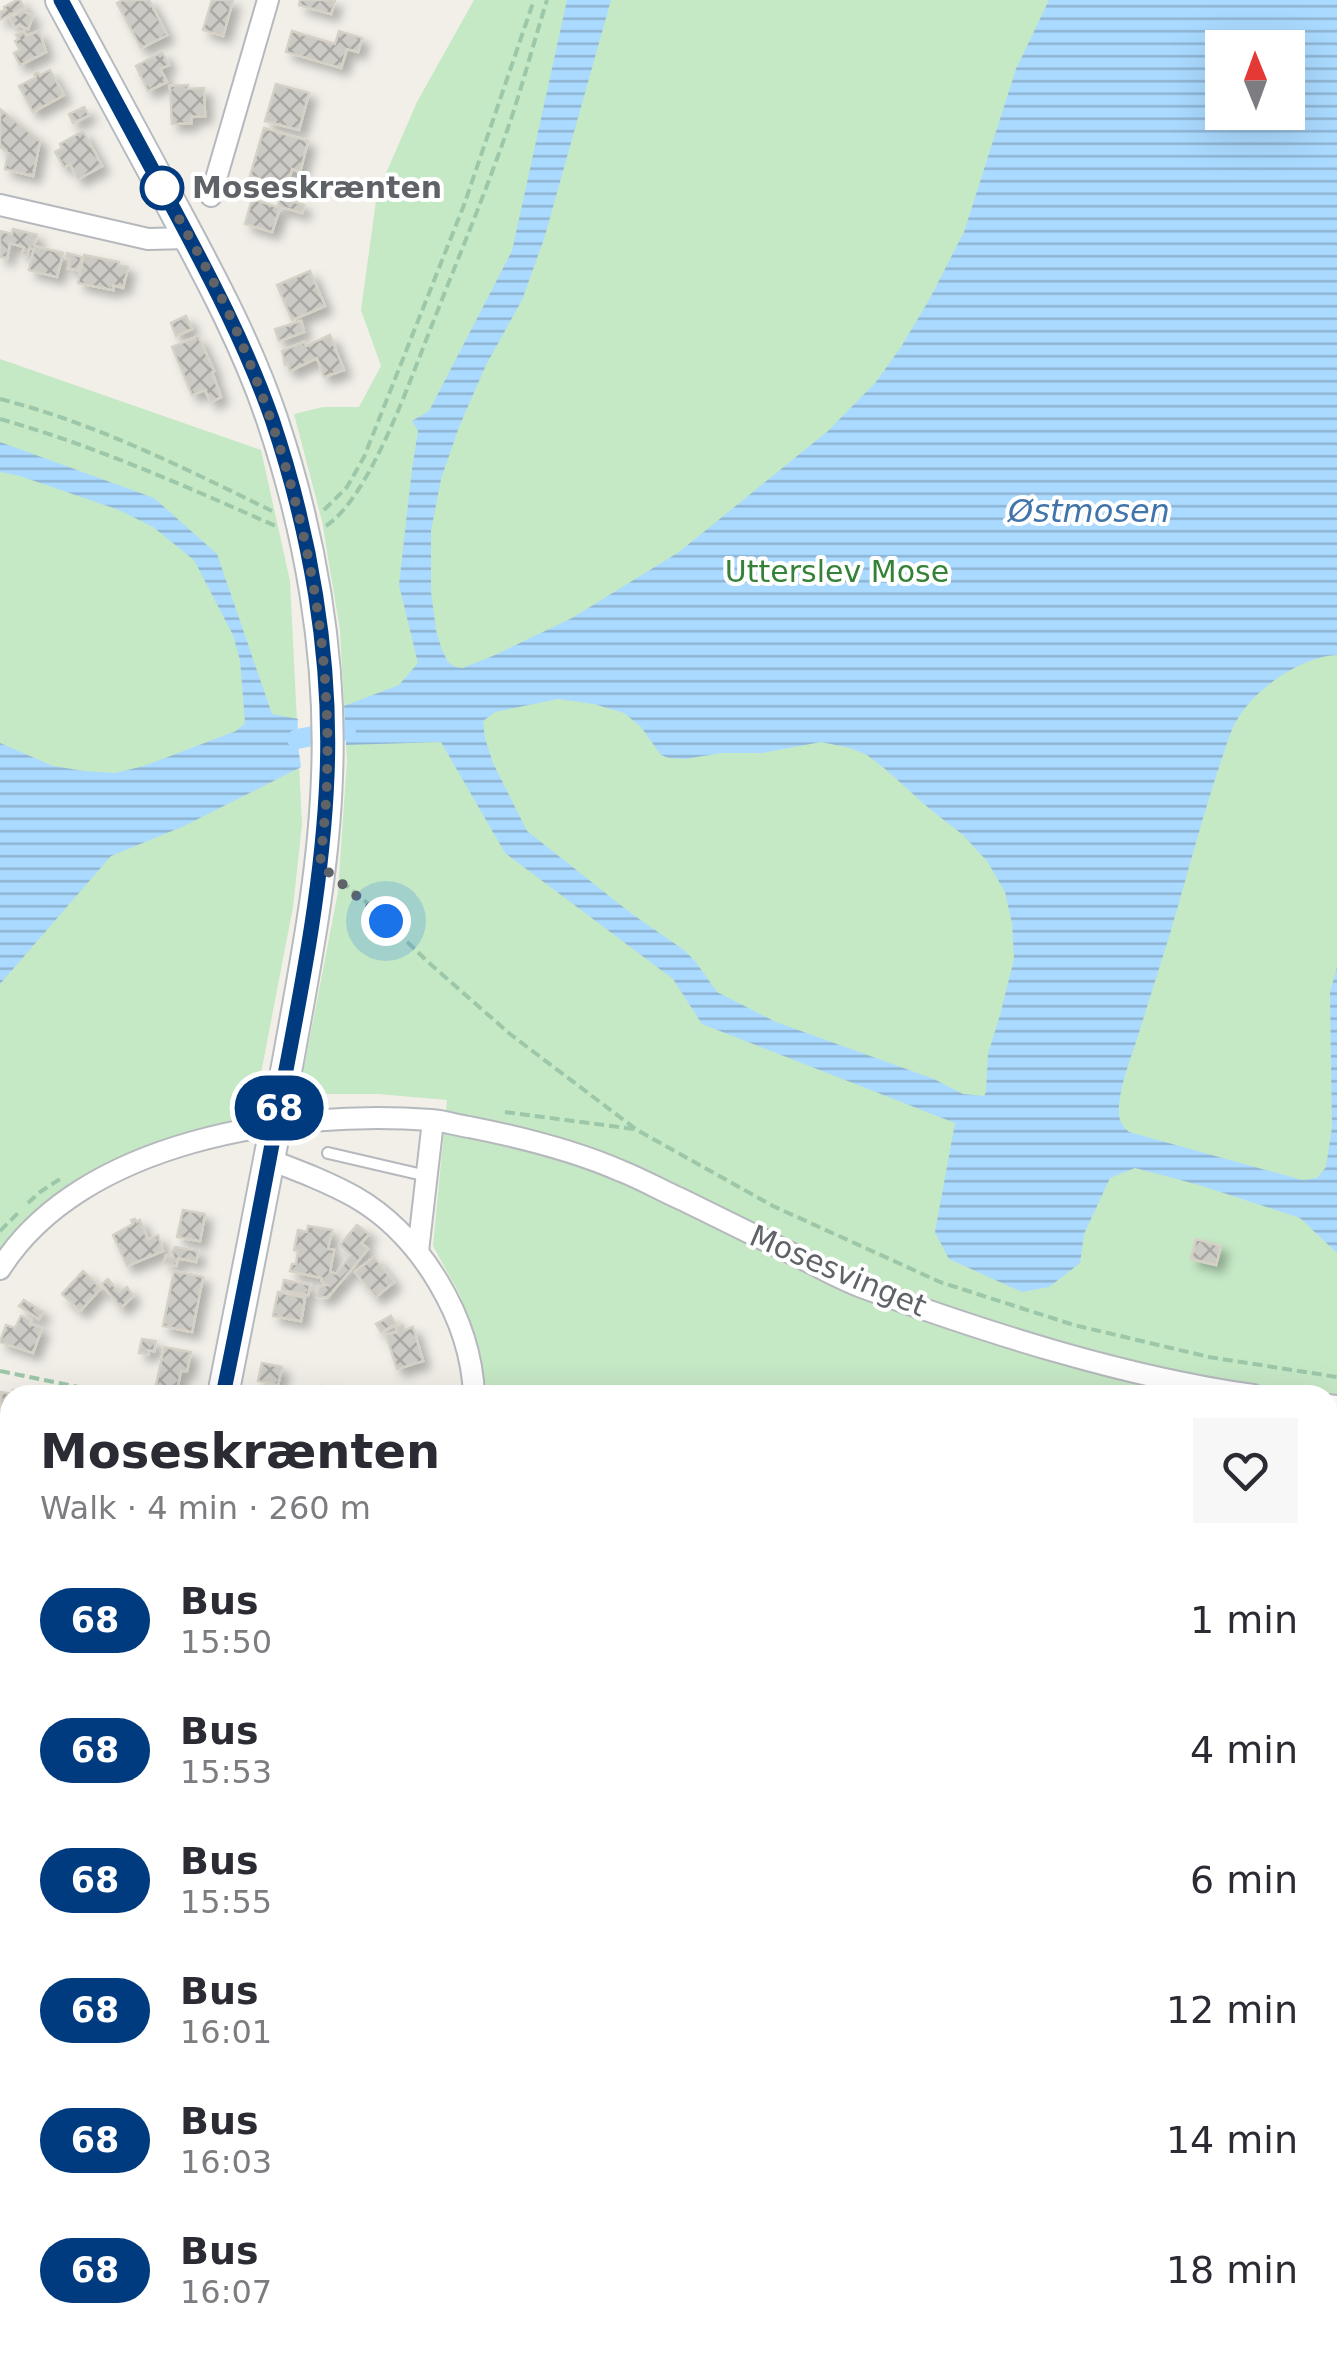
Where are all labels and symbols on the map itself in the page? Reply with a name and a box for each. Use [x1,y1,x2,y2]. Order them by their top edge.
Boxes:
north arrow [1205,30,1305,130]
marker: Moseskrænten [141,167,183,209]
place label: Moseskrænten [192,170,442,205]
water label: Østmosen [1006,492,1170,530]
park label: Utterslev Mose [725,554,949,589]
your location [361,896,411,946]
line badge: 68 [234,1076,324,1140]
street label: Mosesvinget [745,1218,932,1324]

